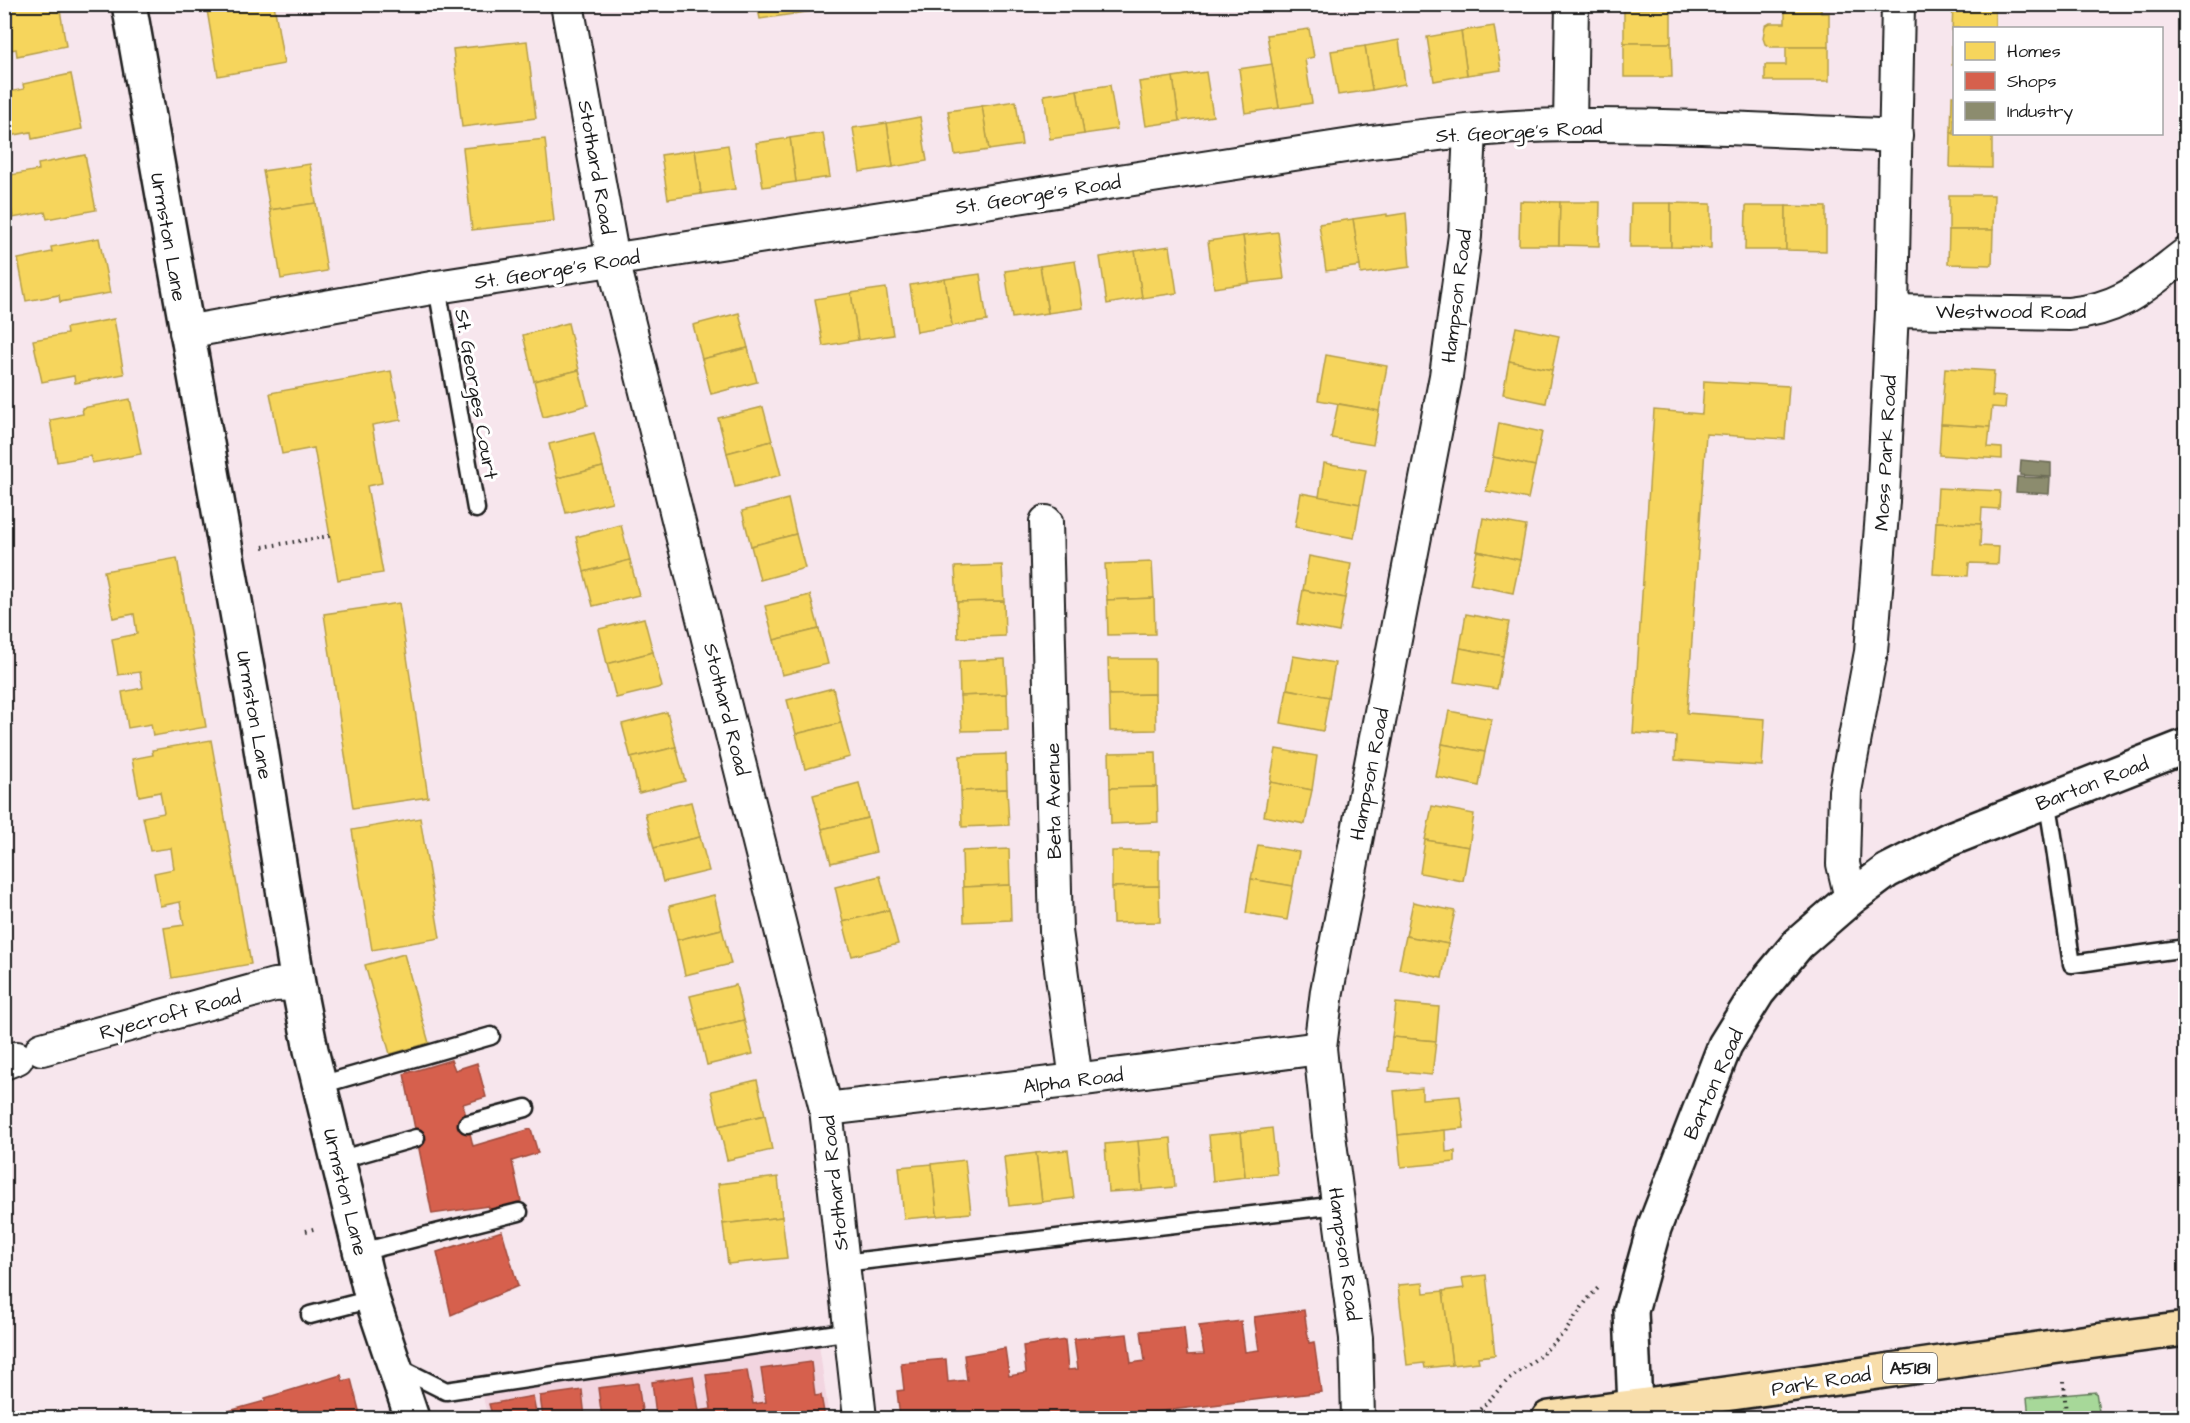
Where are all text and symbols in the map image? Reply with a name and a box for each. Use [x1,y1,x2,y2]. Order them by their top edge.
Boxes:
legend [1953,27,2163,135]
text: Homes [2007,39,2061,64]
text: Shops [2007,69,2057,94]
street label: Stothard Road [570,98,622,236]
text: Industry [2007,99,2073,125]
street label: St. George's Road [1435,114,1603,151]
street label: St. George's Road [953,168,1123,223]
street label: Urmston Lane [143,171,193,304]
street label: Hampson Road [1435,228,1479,364]
street label: St. George's Road [472,243,642,298]
street label: Westwood Road [1936,298,2086,326]
street label: St. Georges Court [446,307,505,482]
street label: Moss Park Road [1868,374,1904,532]
street label: Stothard Road [696,640,756,778]
street label: Urmston Lane [229,649,279,782]
street label: Hampson Road [1343,706,1397,843]
street label: Beta Avenue [1039,742,1069,859]
street label: Barton Road [2032,750,2153,818]
street label: Ryecroft Road [97,983,244,1048]
street label: Barton Road [1677,1024,1751,1144]
street label: Alpha Road [1021,1061,1125,1101]
street label: Stothard Road [814,1114,856,1252]
street label: Urmston Lane [316,1126,374,1259]
street label: Hampson Road [1321,1186,1367,1323]
road number: A5181 [1883,1353,1937,1383]
street label: Park Road [1769,1360,1873,1404]

